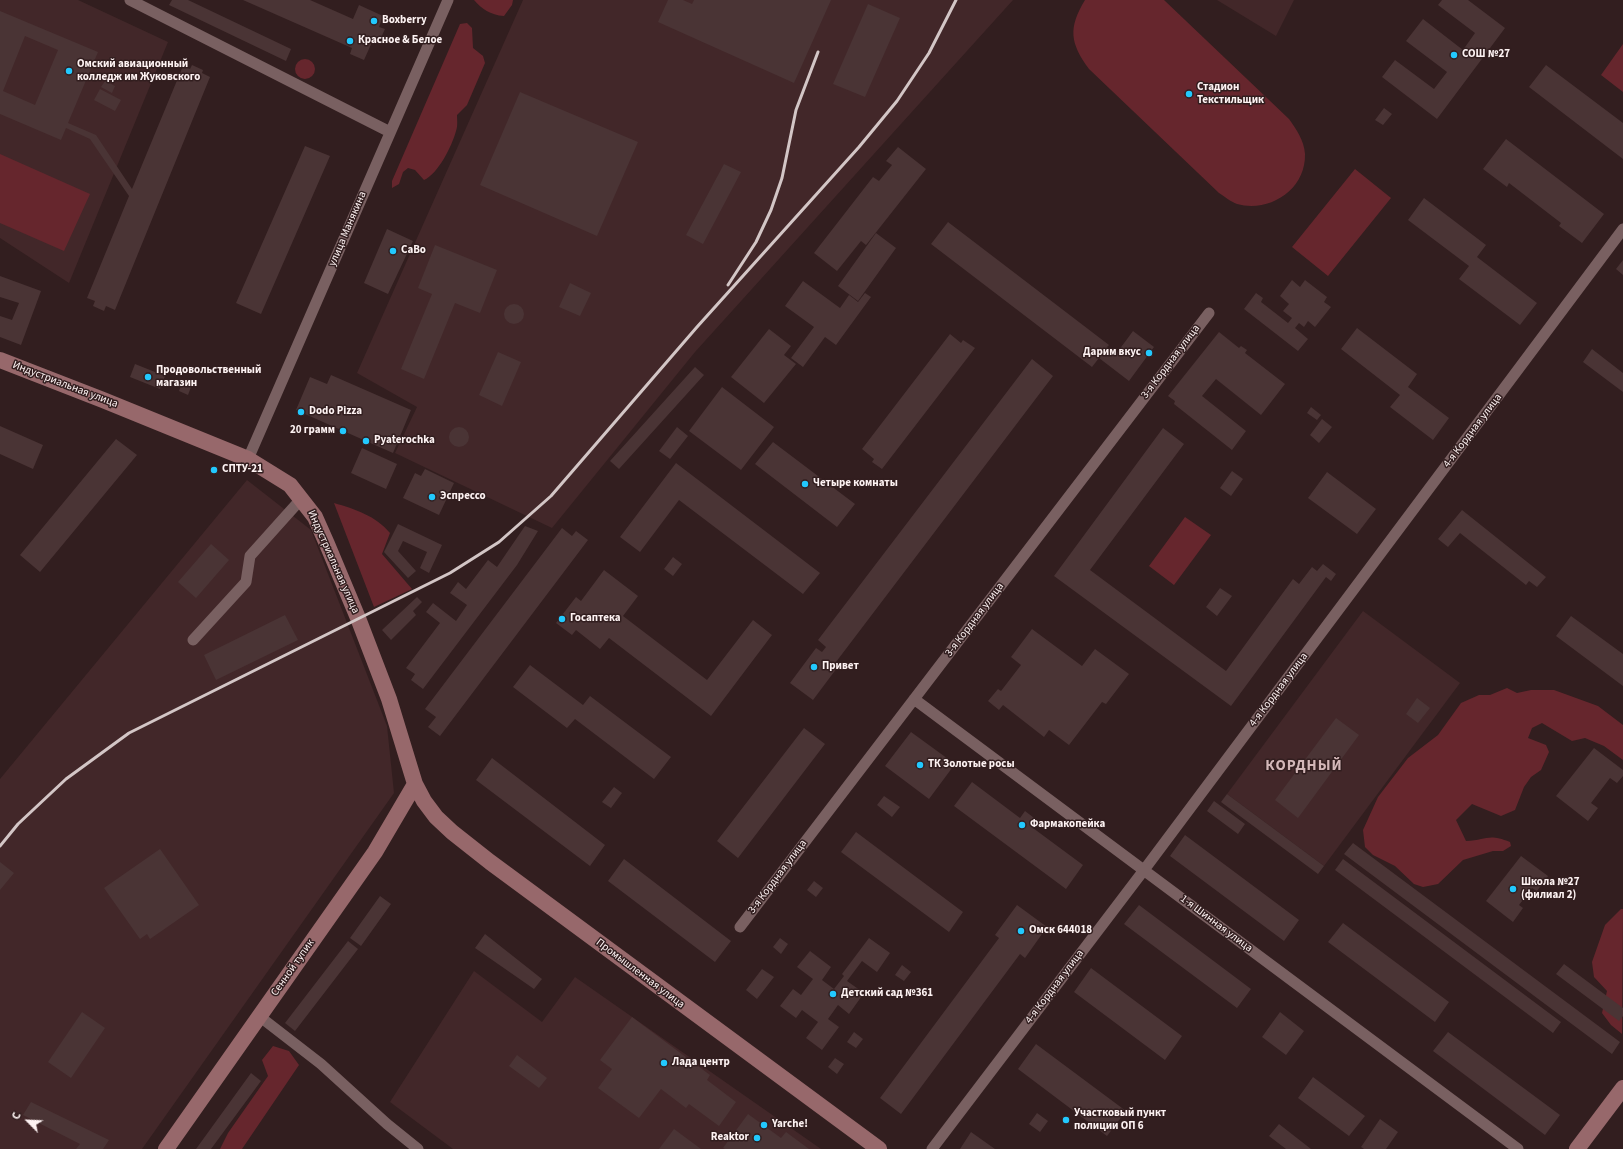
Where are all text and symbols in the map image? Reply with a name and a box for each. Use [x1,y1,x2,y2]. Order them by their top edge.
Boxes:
place label: Boxberry [382,14,427,28]
marker: Boxberry [369,16,379,26]
place label: Красное & Белое [358,34,442,48]
marker: Красное & Белое [345,36,355,46]
place label: СОШ №27 [1462,48,1510,62]
marker: СОШ №27 [1449,50,1459,60]
place label: Омский авиационный колледж им Жуковского [77,58,200,84]
marker: Омский авиационный колледж им Жуковского [64,66,74,76]
place label: Стадион Текстильщик [1197,81,1264,107]
marker: Стадион Текстильщик [1184,89,1194,99]
street label: улица Манякина [326,190,370,268]
place label: СаВо [401,244,426,258]
marker: СаВо [388,246,398,256]
street label: 3-я Кордная улица [1139,322,1203,402]
place label: Дарим вкус [1083,346,1141,360]
marker: Дарим вкус [1144,348,1154,358]
street label: Индустриальная улица [10,359,120,411]
place label: Продовольственный магазин [156,364,261,390]
marker: Продовольственный магазин [143,372,153,382]
street label: 4-я Кордная улица [1441,391,1505,471]
place label: Dodo Pizza [309,405,362,419]
marker: Dodo Pizza [296,407,306,417]
place label: 20 грамм [290,424,335,438]
marker: 20 грамм [338,426,348,436]
place label: Pyaterochka [374,434,435,448]
marker: Pyaterochka [361,436,371,446]
place label: СПТУ-21 [222,463,263,477]
marker: СПТУ-21 [209,465,219,475]
place label: Четыре комнаты [813,477,898,491]
marker: Четыре комнаты [800,479,810,489]
place label: Эспрессо [440,490,486,504]
marker: Эспрессо [427,492,437,502]
street label: Индустриальная улица [304,508,362,616]
street label: 3-я Кордная улица [943,580,1007,660]
place label: Госаптека [570,612,621,626]
marker: Госаптека [557,614,567,624]
street label: 4-я Кордная улица [1247,650,1311,730]
place label: Привет [822,660,859,674]
marker: Привет [809,662,819,672]
place label: ТК Золотые росы [928,758,1015,772]
district label: КОРДНЫЙ [1265,758,1343,776]
marker: ТК Золотые росы [915,760,925,770]
place label: Фармакопейка [1030,818,1105,832]
marker: Фармакопейка [1017,820,1027,830]
street label: 3-я Кордная улица [746,837,810,917]
place label: Школа №27 (филиал 2) [1521,876,1579,902]
marker: Школа №27 (филиал 2) [1508,884,1518,894]
street label: 1-я Шинная улица [1177,893,1255,955]
place label: Омск 644018 [1029,924,1092,938]
marker: Омск 644018 [1016,926,1026,936]
street label: Промышленная улица [593,936,687,1012]
street label: Сенной тупик [269,937,317,999]
street label: 4-я Кордная улица [1023,947,1087,1027]
place label: Детский сад №361 [841,987,933,1001]
marker: Детский сад №361 [828,989,838,999]
place label: Лада центр [672,1056,730,1070]
marker: Лада центр [659,1058,669,1068]
north arrow [8,1101,48,1141]
place label: Участковый пункт полиции ОП 6 [1074,1107,1166,1133]
text: С [8,1110,25,1122]
marker: Участковый пункт полиции ОП 6 [1061,1115,1071,1125]
place label: Yarche! [772,1118,808,1132]
marker: Yarche! [759,1120,769,1130]
place label: Reaktor [711,1131,749,1145]
marker: Reaktor [752,1133,762,1143]

